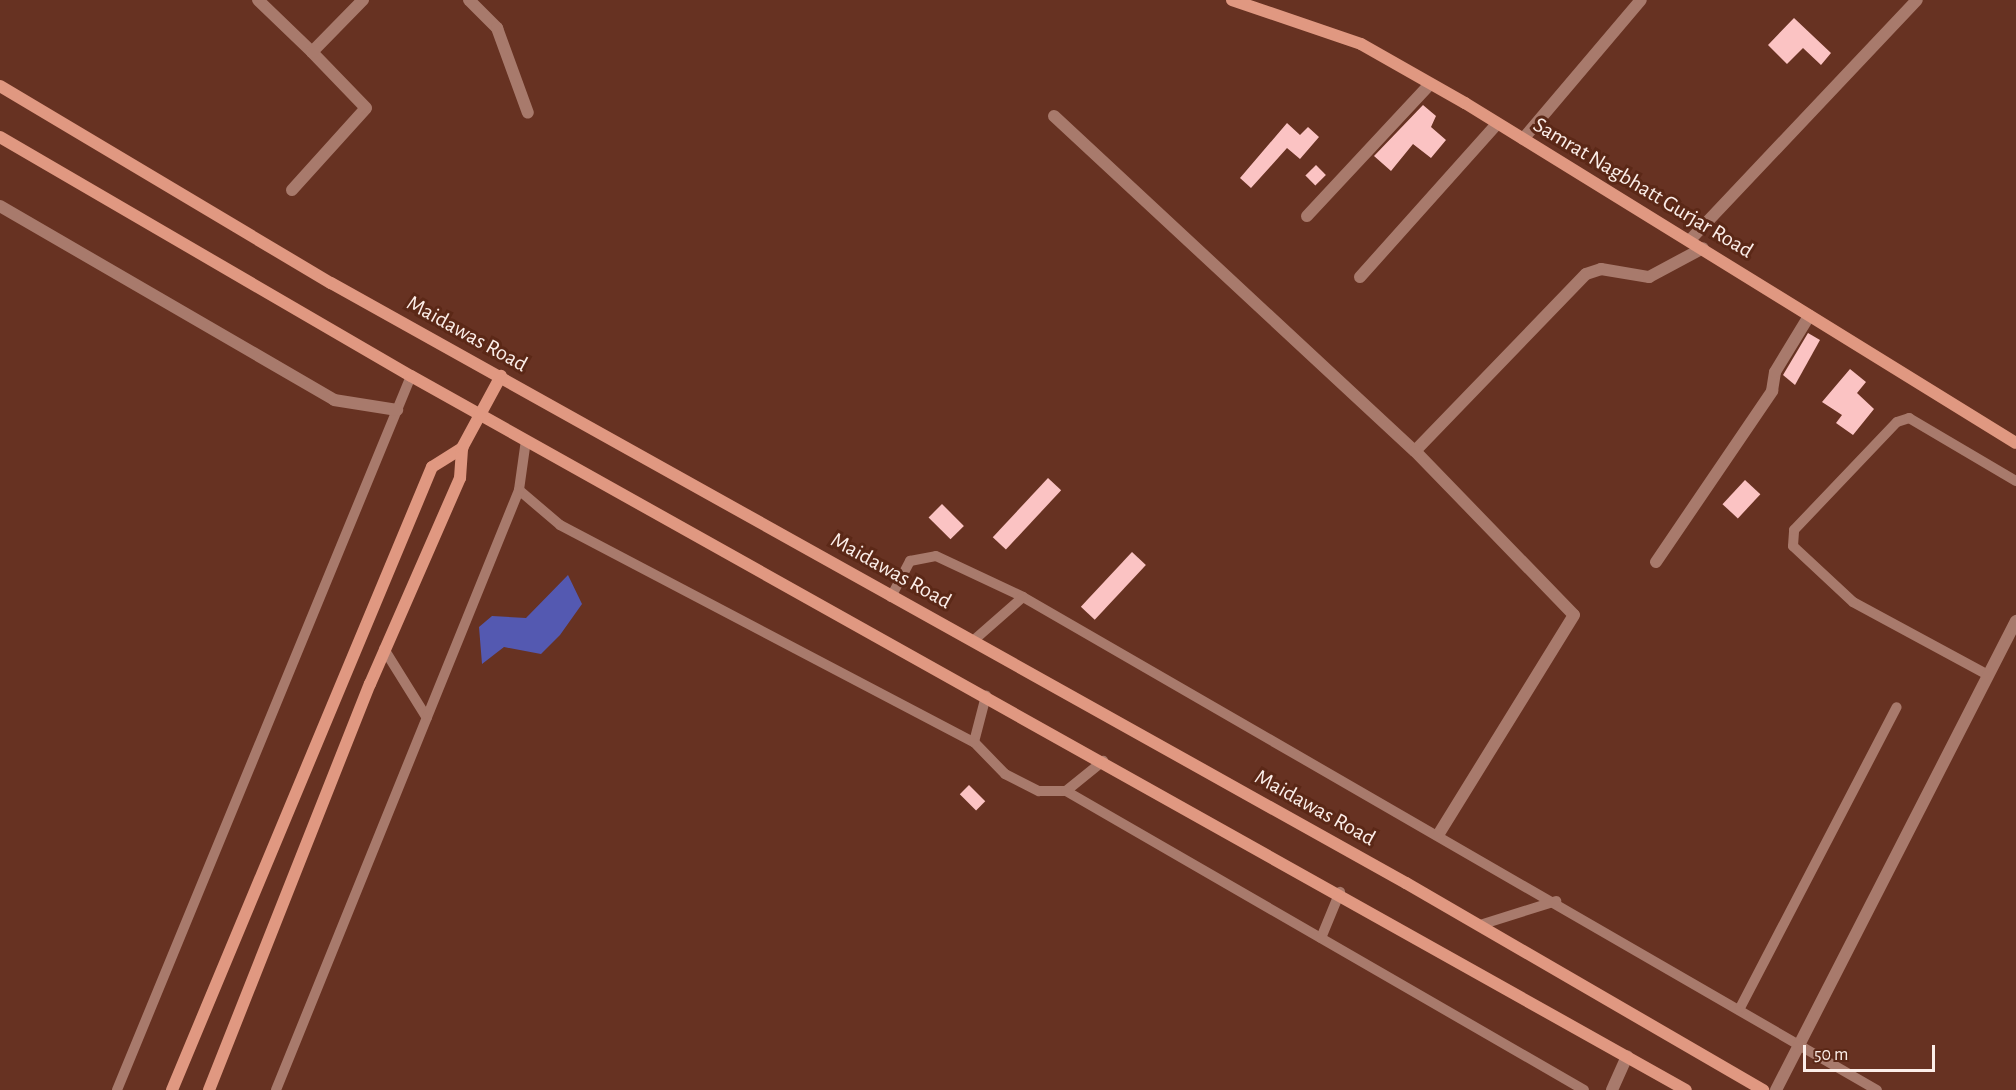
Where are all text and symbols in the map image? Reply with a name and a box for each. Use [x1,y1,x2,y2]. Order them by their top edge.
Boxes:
street label: Samrat Nagbhatt Gurjar Road [1528,112,1758,264]
street label: Maidawas Road [402,290,532,378]
street label: Maidawas Road [826,527,956,615]
street label: Maidawas Road [1250,764,1380,852]
scale bar [1806,1033,1938,1071]
text: 50 m [1814,1046,1848,1064]

